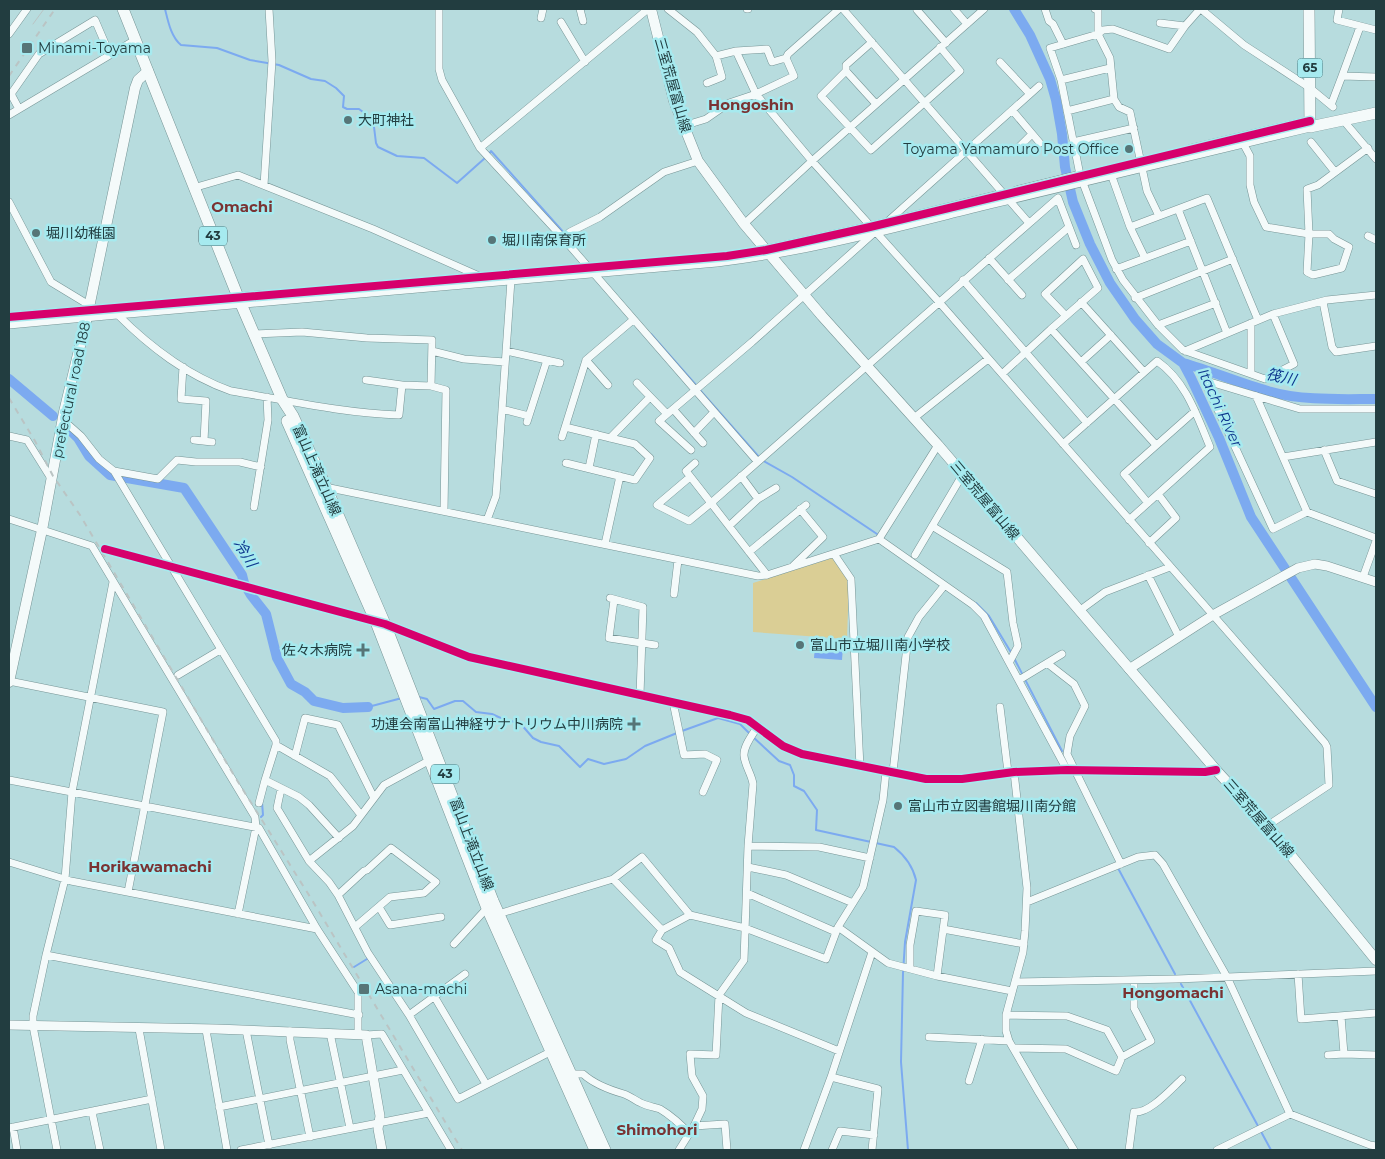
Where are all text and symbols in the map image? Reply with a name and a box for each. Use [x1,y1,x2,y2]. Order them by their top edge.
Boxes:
street label: 三室荒屋富山線 [651,35,695,135]
place label: Minami-Toyama [38,39,151,57]
marker: Minami-Toyama [20,41,34,55]
road number: 65 [1298,58,1322,78]
district label: Hongoshin [708,95,794,114]
place label: 大町神社 [358,111,414,129]
marker: 大町神社 [342,114,354,126]
place label: Toyama Yamamuro Post Office [903,140,1119,158]
marker: Toyama Yamamuro Post Office [1123,143,1135,155]
district label: Omachi [211,197,273,216]
place label: 堀川幼稚園 [46,224,116,242]
marker: 堀川幼稚園 [30,227,42,239]
road number: 43 [199,227,227,246]
place label: 堀川南保育所 [502,231,586,249]
marker: 堀川南保育所 [486,234,498,246]
street label: prefectural road 188 [48,320,94,460]
water label: 筏川 [1264,364,1300,390]
water label: Itachi River [1194,365,1247,451]
street label: 富山上滝立山線 [289,422,345,518]
street label: 三室荒屋富山線 [947,457,1023,543]
water label: 冷川 [229,535,262,572]
place label: 富山市立堀川南小学校 [810,636,950,654]
marker: 富山市立堀川南小学校 [794,639,806,651]
place label: 佐々木病院 [282,641,352,659]
marker: 佐々木病院 [356,643,370,657]
place label: 功連会南富山神経サナトリウム中川病院 [371,715,623,733]
marker: 功連会南富山神経サナトリウム中川病院 [627,717,641,731]
road number: 43 [431,764,459,784]
street label: 三室荒屋富山線 [1220,775,1298,861]
street label: 富山上滝立山線 [446,795,498,893]
place label: 富山市立図書館堀川南分館 [908,797,1076,815]
marker: 富山市立図書館堀川南分館 [892,800,904,812]
district label: Horikawamachi [88,857,212,876]
place label: Asana-machi [375,980,467,998]
marker: Asana-machi [357,982,371,996]
district label: Hongomachi [1122,983,1224,1002]
district label: Shimohori [616,1120,698,1139]

